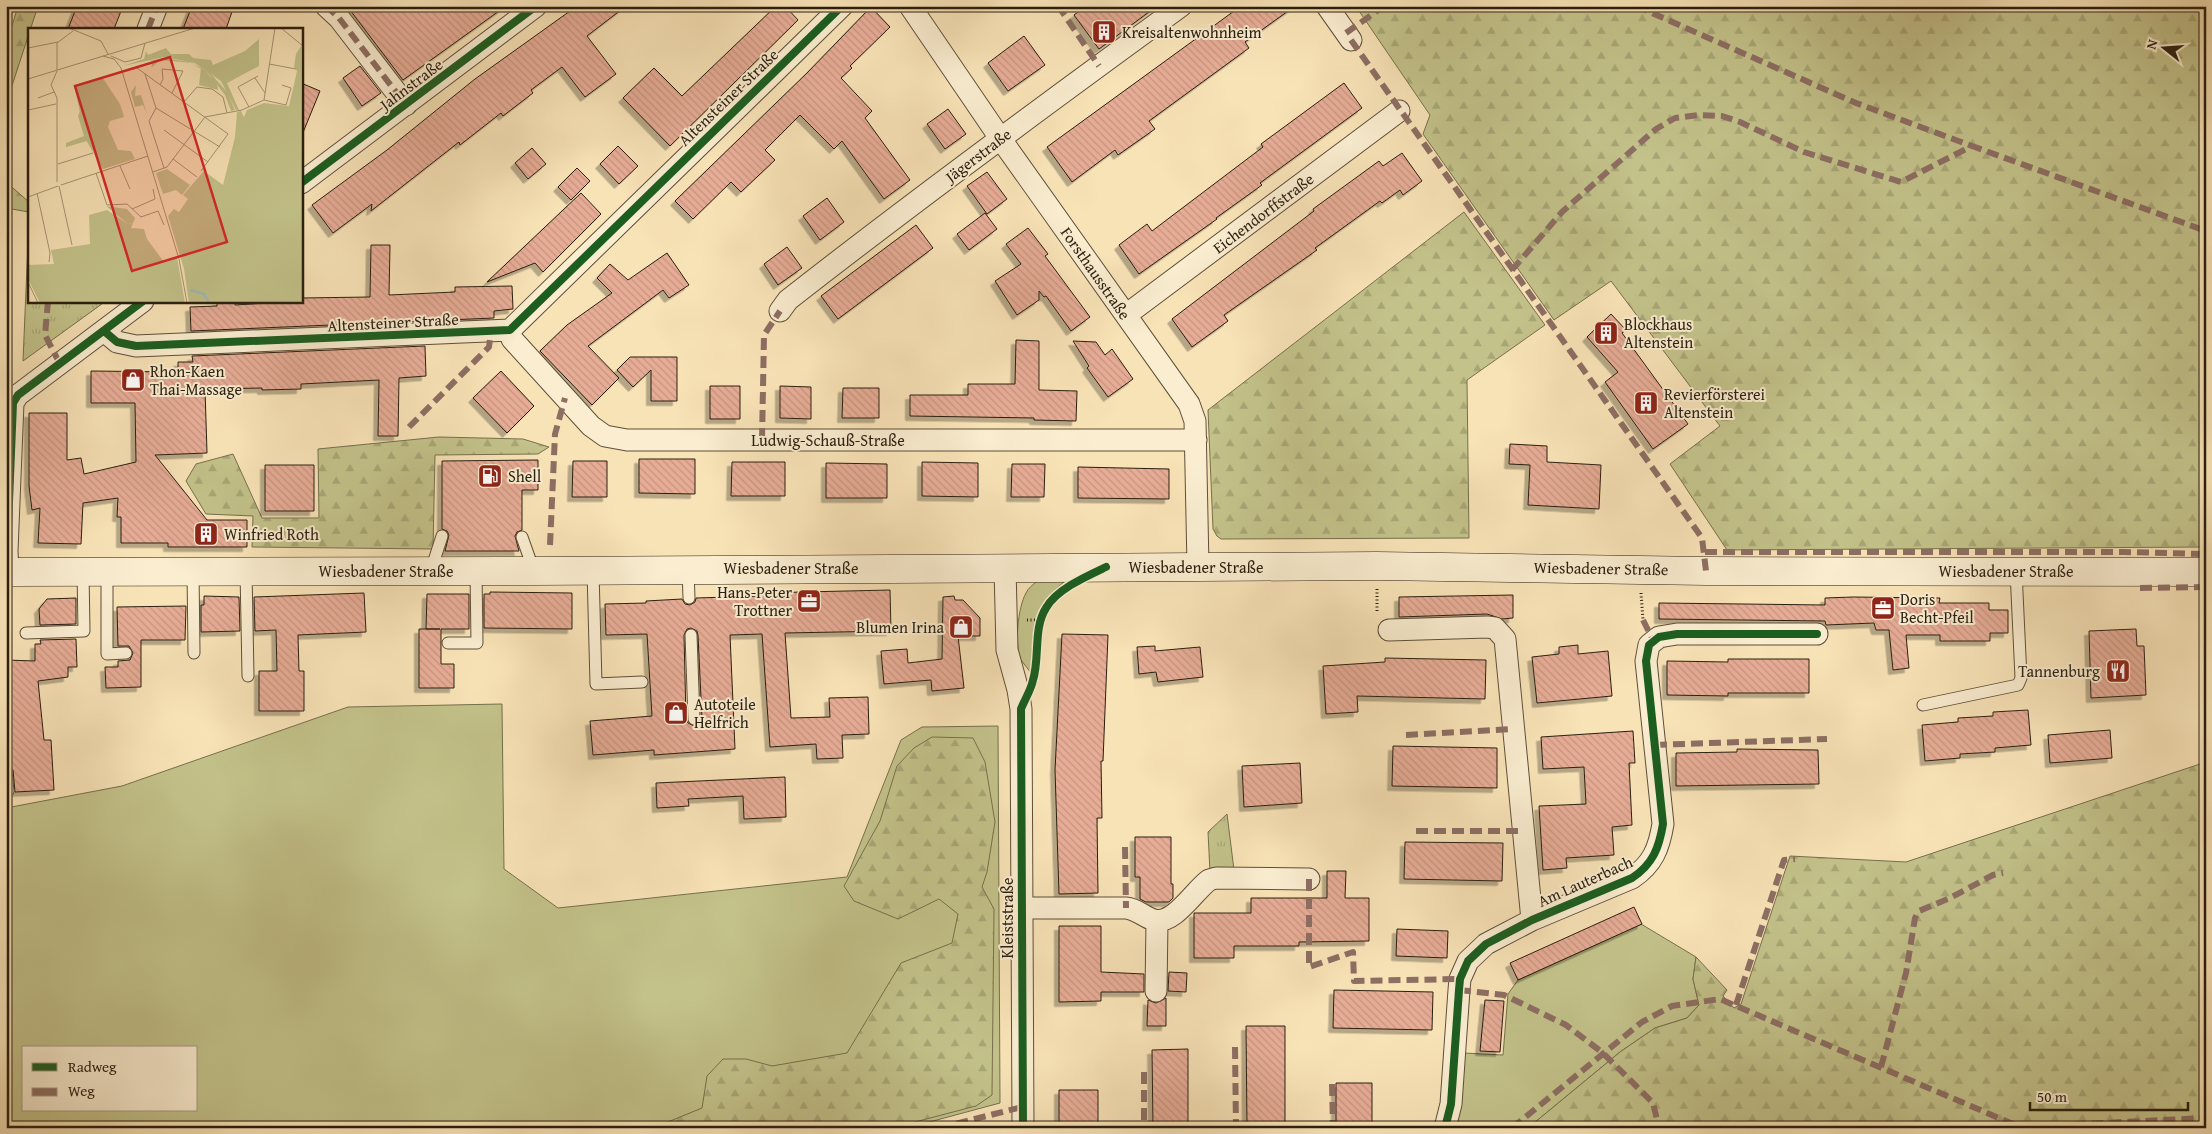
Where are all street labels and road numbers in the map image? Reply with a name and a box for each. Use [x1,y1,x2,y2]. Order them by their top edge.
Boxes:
street label: Altensteiner Straße [672,43,784,151]
street label: Jahnstraße [373,52,448,117]
street label: Jägerstraße [938,122,1016,189]
street label: Eichendorffstraße [1207,167,1319,259]
street label: Forsthausstraße [1055,222,1137,324]
street label: Altensteiner Straße [327,307,459,337]
street label: Ludwig-Schauß-Straße [751,428,905,452]
street label: Wiesbadener Straße [1129,555,1263,579]
street label: Wiesbadener Straße [1533,555,1669,581]
street label: Wiesbadener Straße [724,556,858,580]
street label: Wiesbadener Straße [319,559,453,583]
street label: Wiesbadener Straße [1939,559,2073,583]
street label: Am Lauterbach [1534,849,1636,913]
street label: Kleiststraße [995,878,1019,958]

